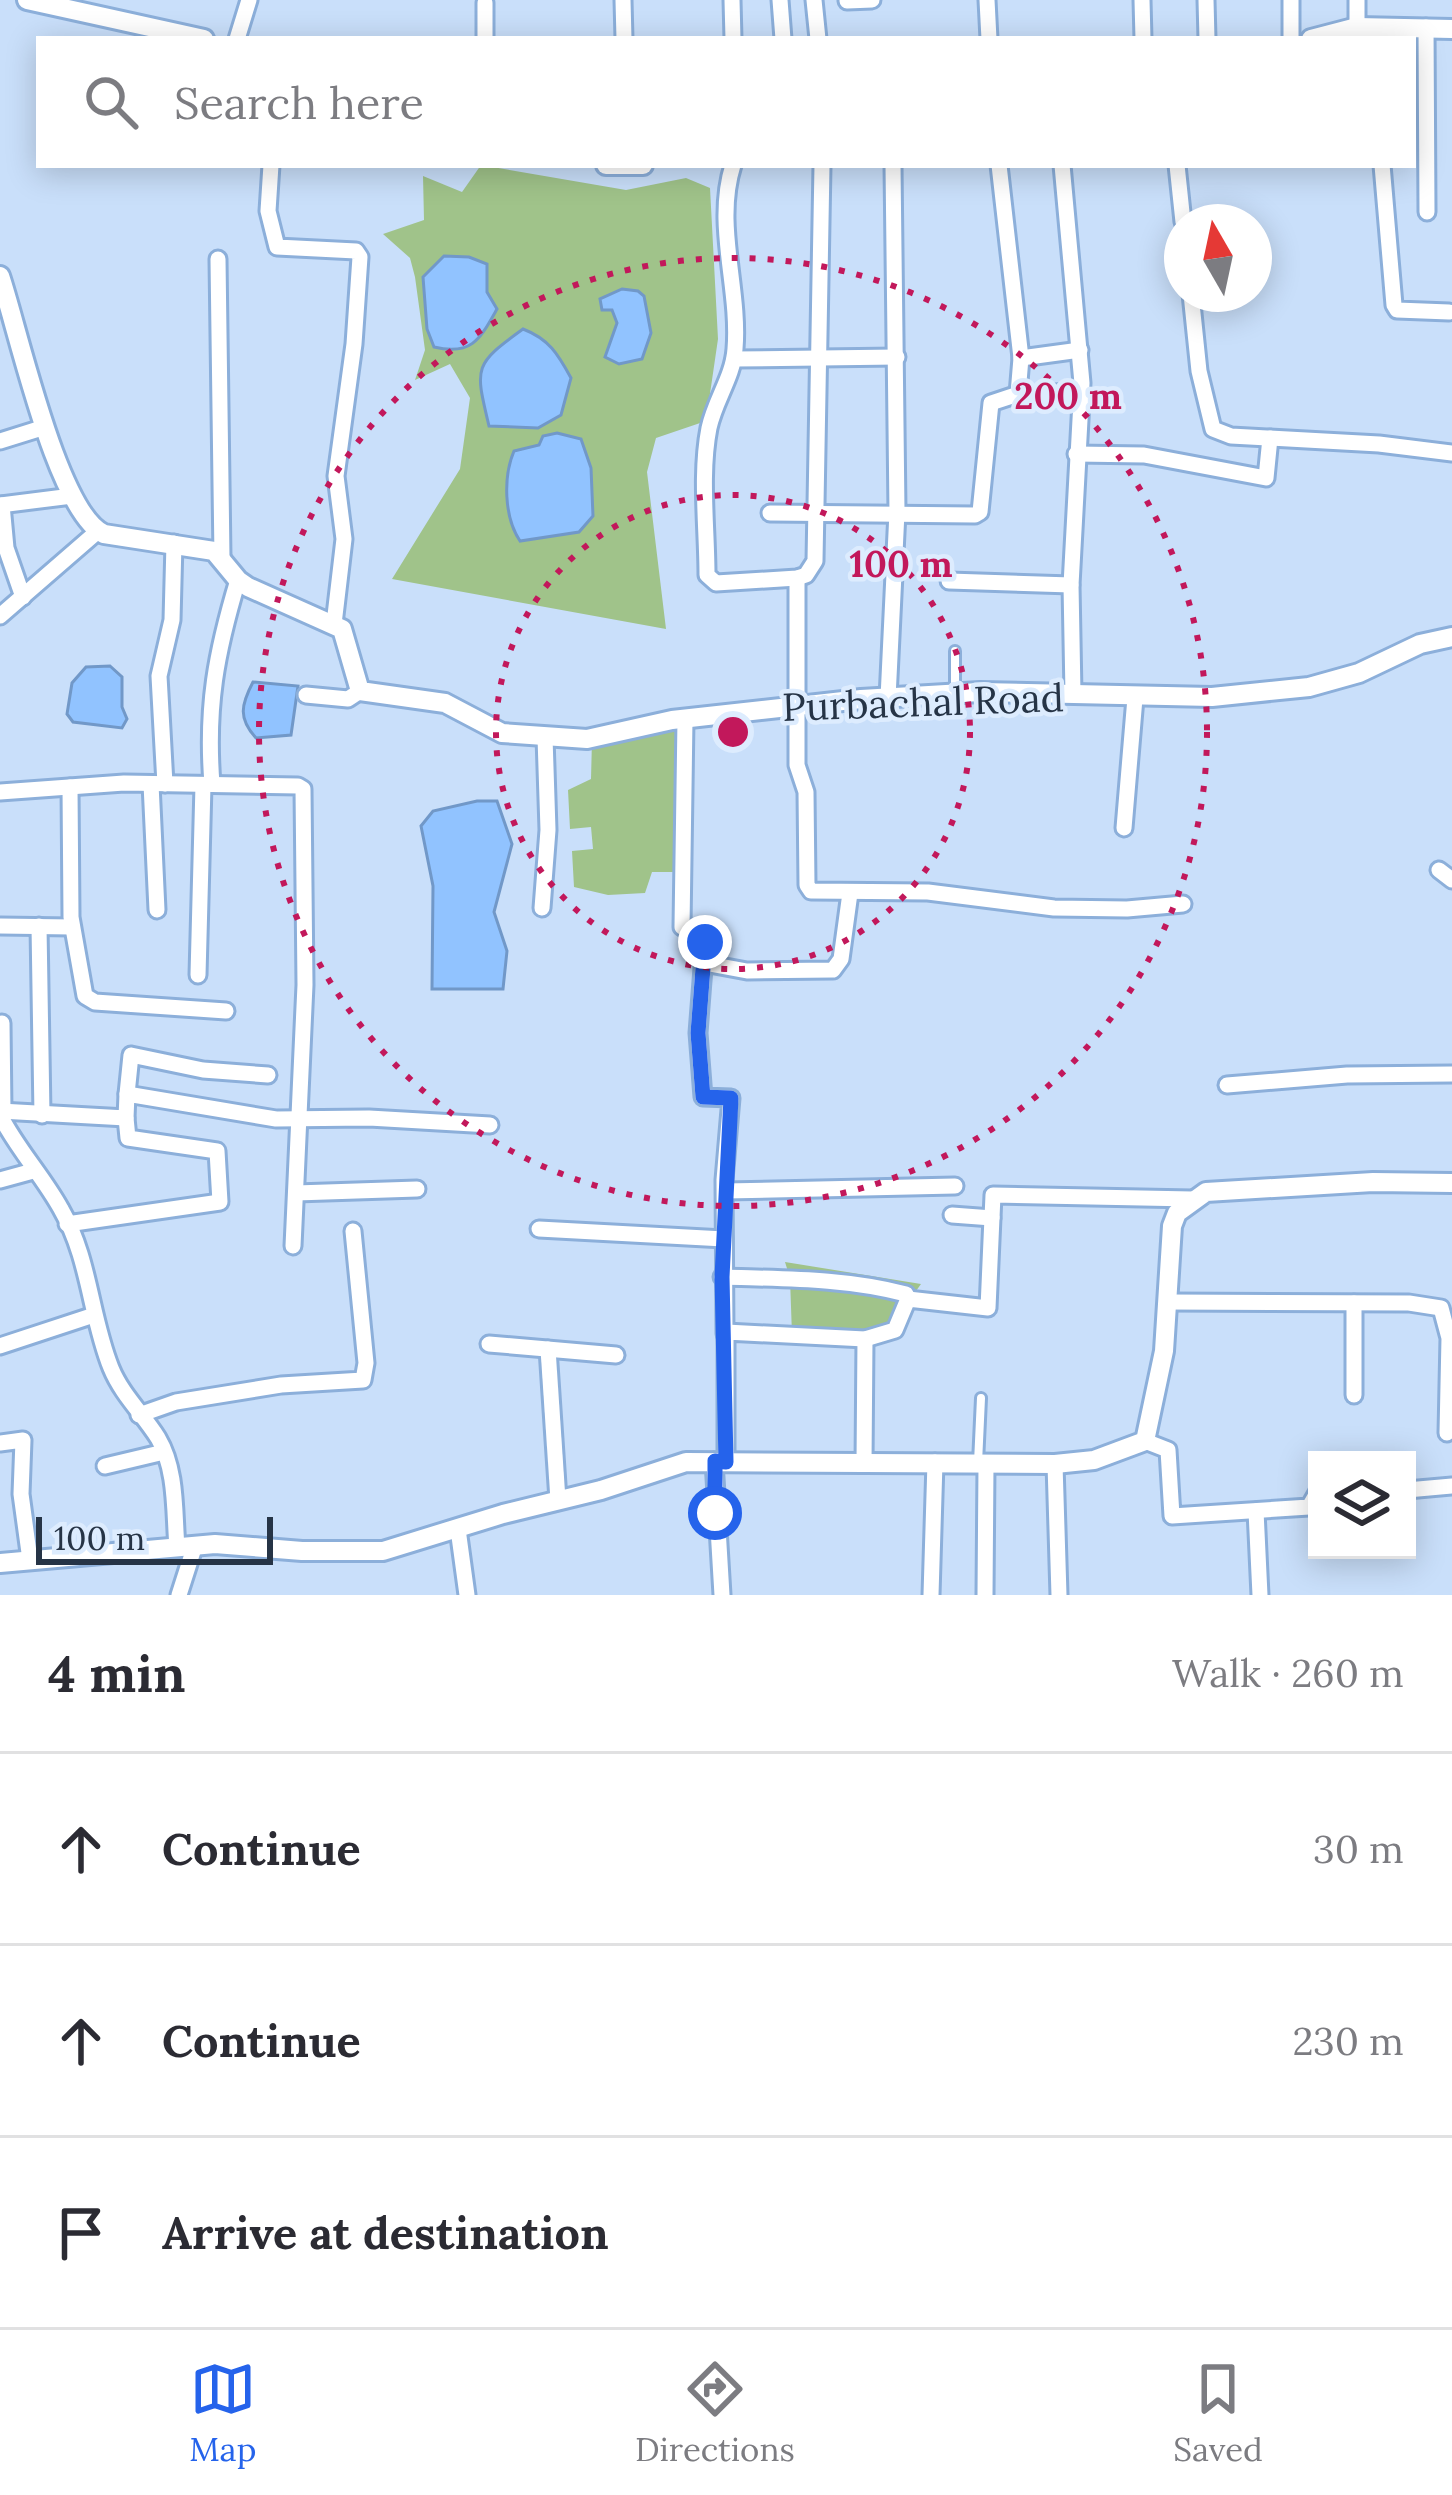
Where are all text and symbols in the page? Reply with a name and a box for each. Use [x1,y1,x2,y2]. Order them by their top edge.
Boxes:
search box [36,36,1416,168]
icon: search [78,69,144,135]
text: Search here [174,74,424,131]
north arrow [1164,204,1272,312]
text: 200 m [1014,373,1122,419]
text: 100 m [850,541,953,587]
street label: Purbachal Road [781,672,1065,732]
centre of rings [712,711,754,753]
route end [678,915,732,969]
map controls [1308,1451,1416,1559]
button: layers [1308,1451,1416,1559]
route start [688,1486,742,1540]
scale bar [36,1511,273,1564]
text: 100 m [54,1517,145,1559]
text: 4 min [48,1641,185,1706]
text: Walk · 260 m [1172,1648,1404,1698]
icon: ahead [48,1816,114,1882]
text: Continue [162,1820,361,1877]
text: 30 m [1313,1824,1404,1874]
icon: ahead [48,2008,114,2074]
text: Continue [162,2012,361,2069]
text: 230 m [1293,2016,1404,2066]
icon: arrive [48,2200,114,2266]
text: Arrive at destination [162,2204,609,2261]
tab: Map [189,2356,256,2470]
tab: Directions [635,2356,795,2470]
tab: Saved [1173,2356,1263,2470]

